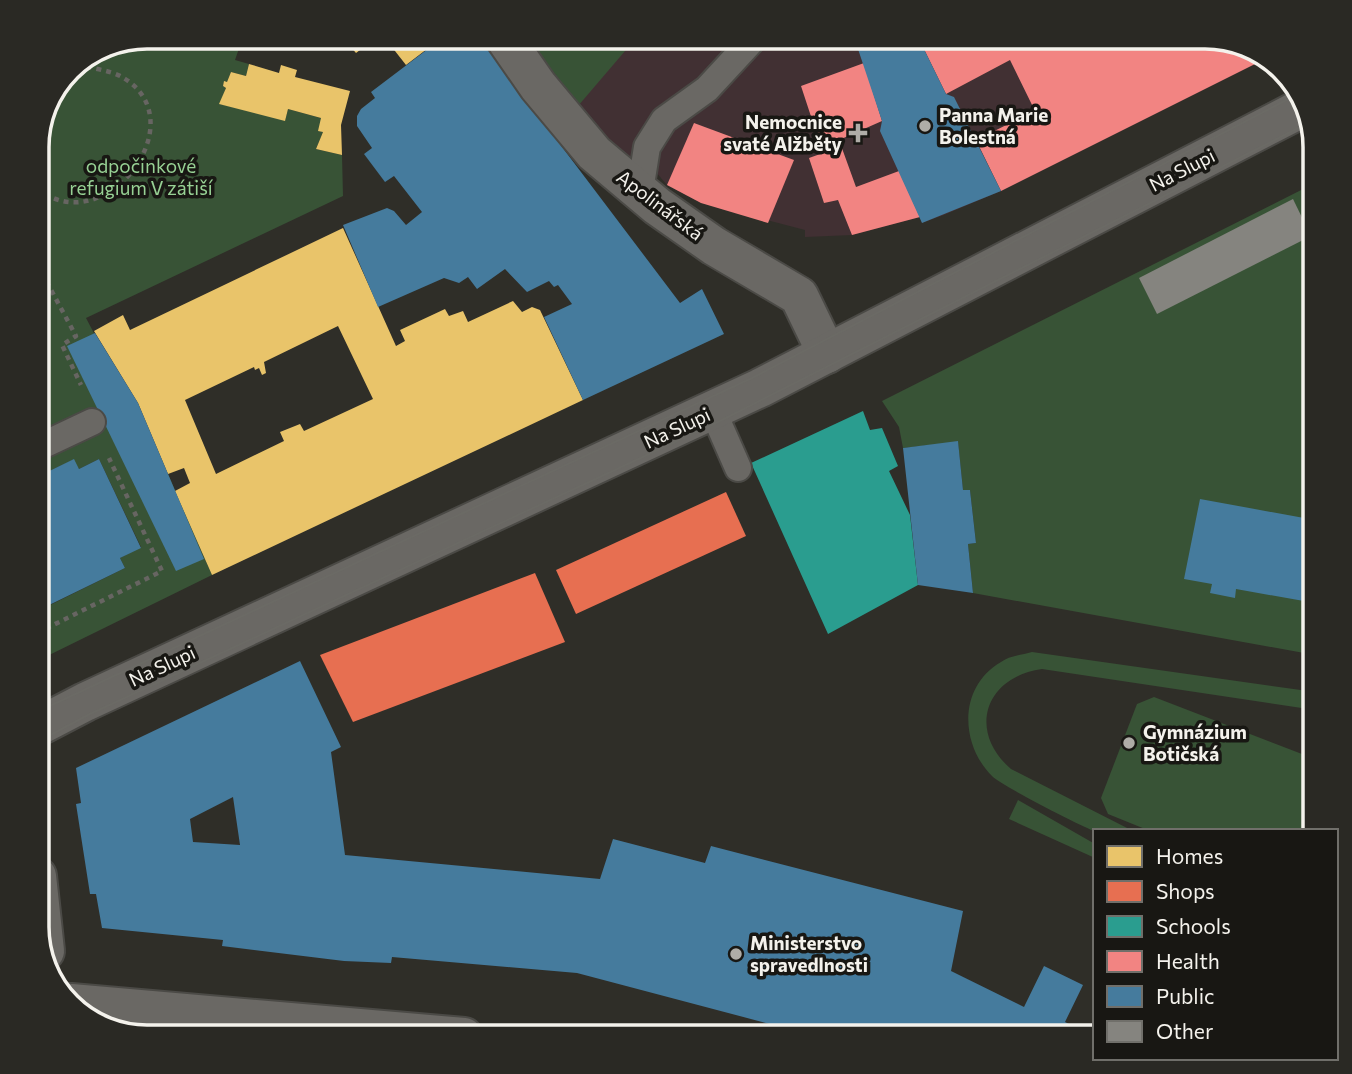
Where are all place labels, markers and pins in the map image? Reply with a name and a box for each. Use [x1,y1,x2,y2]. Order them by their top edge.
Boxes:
place label: Panna Marie Bolestná [939,103,1048,148]
place label: Nemocnice svaté Alžběty [723,110,843,155]
marker: Panna Marie Bolestná [917,118,933,134]
marker: Nemocnice svaté Alžběty [848,123,868,143]
place label: Gymnázium Botičská [1143,720,1247,765]
marker: Gymnázium Botičská [1121,735,1137,751]
place label: Ministerstvo spravedlnosti [750,931,868,976]
marker: Ministerstvo spravedlnosti [728,946,744,962]

